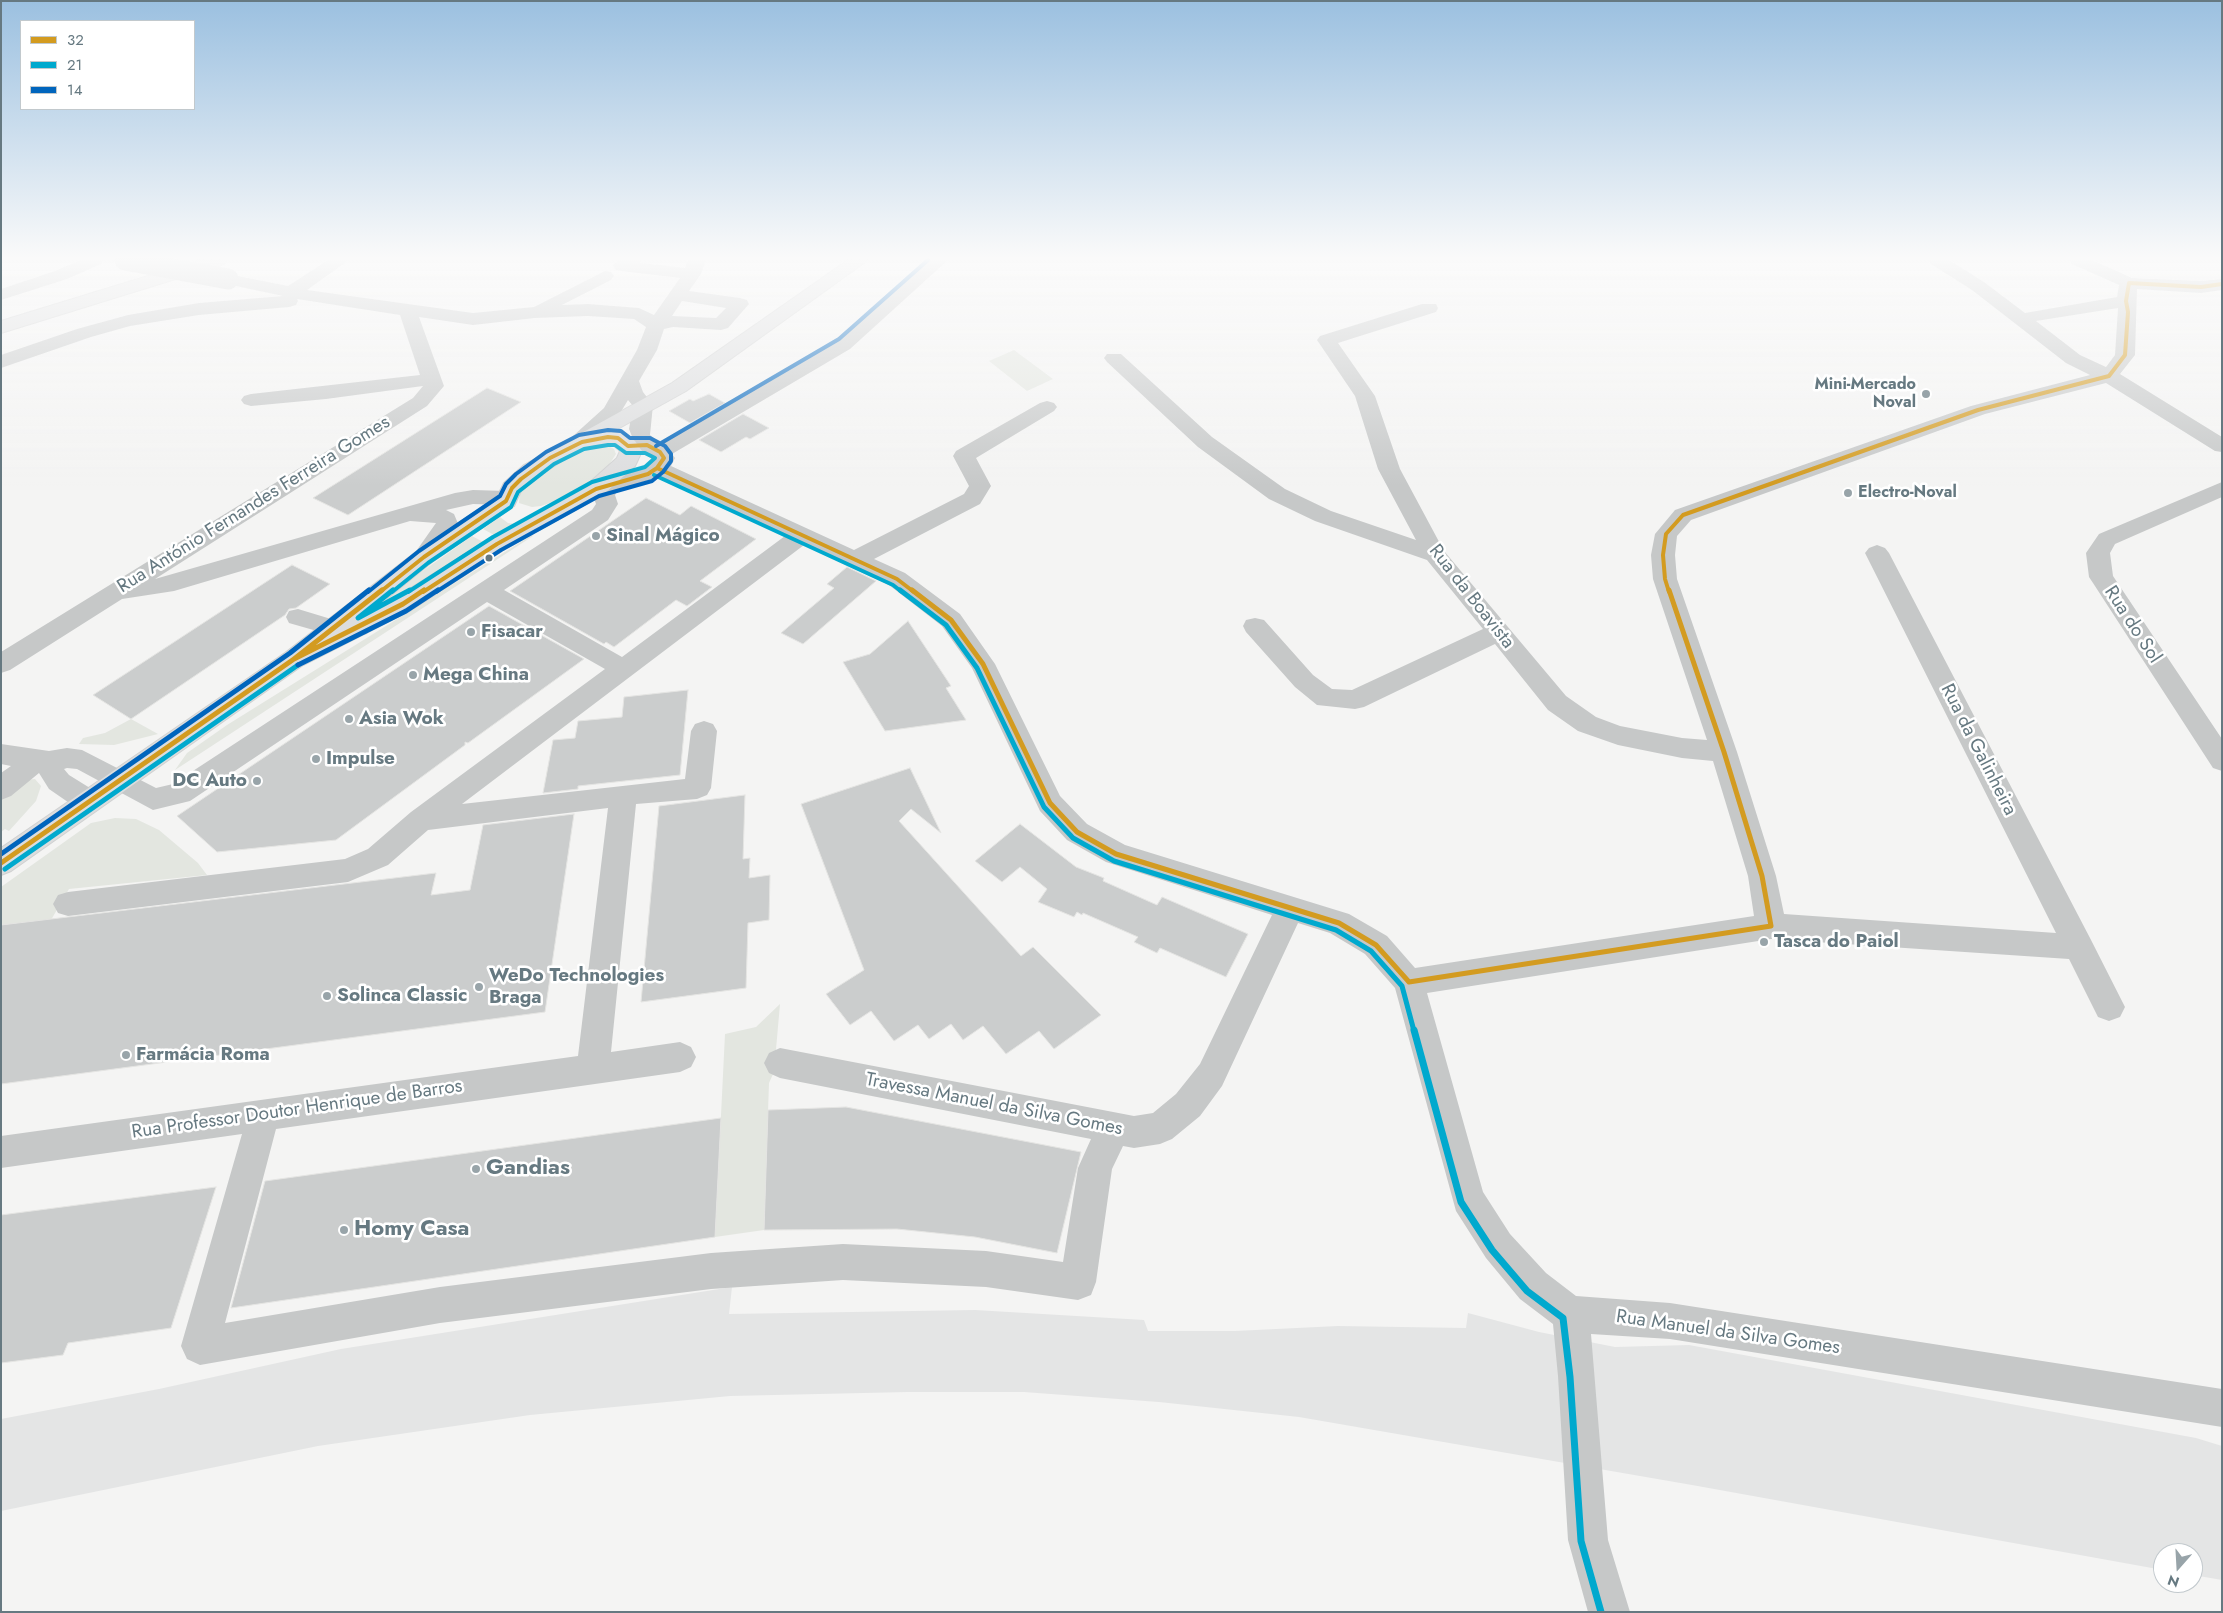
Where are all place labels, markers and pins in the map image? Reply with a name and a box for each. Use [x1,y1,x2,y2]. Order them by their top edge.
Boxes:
place label: Mini-Mercado Noval [1815,375,1916,413]
marker: Mini-Mercado Noval [1920,388,1932,400]
place label: Electro-Noval [1858,483,1957,503]
marker: Electro-Noval [1842,487,1854,499]
place label: Sinal Mágico [606,525,720,547]
marker: Sinal Mágico [590,530,602,542]
unlabelled marker [484,553,494,563]
place label: Fisacar [481,621,543,643]
marker: Fisacar [465,626,477,638]
place label: Mega China [423,664,529,686]
marker: Mega China [407,669,419,681]
place label: Asia Wok [359,708,444,730]
marker: Asia Wok [343,713,355,725]
place label: Impulse [326,748,395,770]
marker: Impulse [310,753,322,765]
place label: DC Auto [172,770,247,792]
marker: DC Auto [251,775,263,787]
place label: Tasca do Paiol [1774,931,1899,953]
marker: Tasca do Paiol [1758,936,1770,948]
place label: WeDo Technologies Braga [489,965,664,1009]
marker: WeDo Technologies Braga [473,981,485,993]
place label: Solinca Classic [337,985,467,1007]
marker: Solinca Classic [321,990,333,1002]
place label: Farmácia Roma [136,1044,270,1066]
marker: Farmácia Roma [120,1049,132,1061]
place label: Gandias [486,1156,570,1182]
marker: Gandias [470,1163,482,1175]
place label: Homy Casa [354,1217,469,1243]
marker: Homy Casa [338,1224,350,1236]

